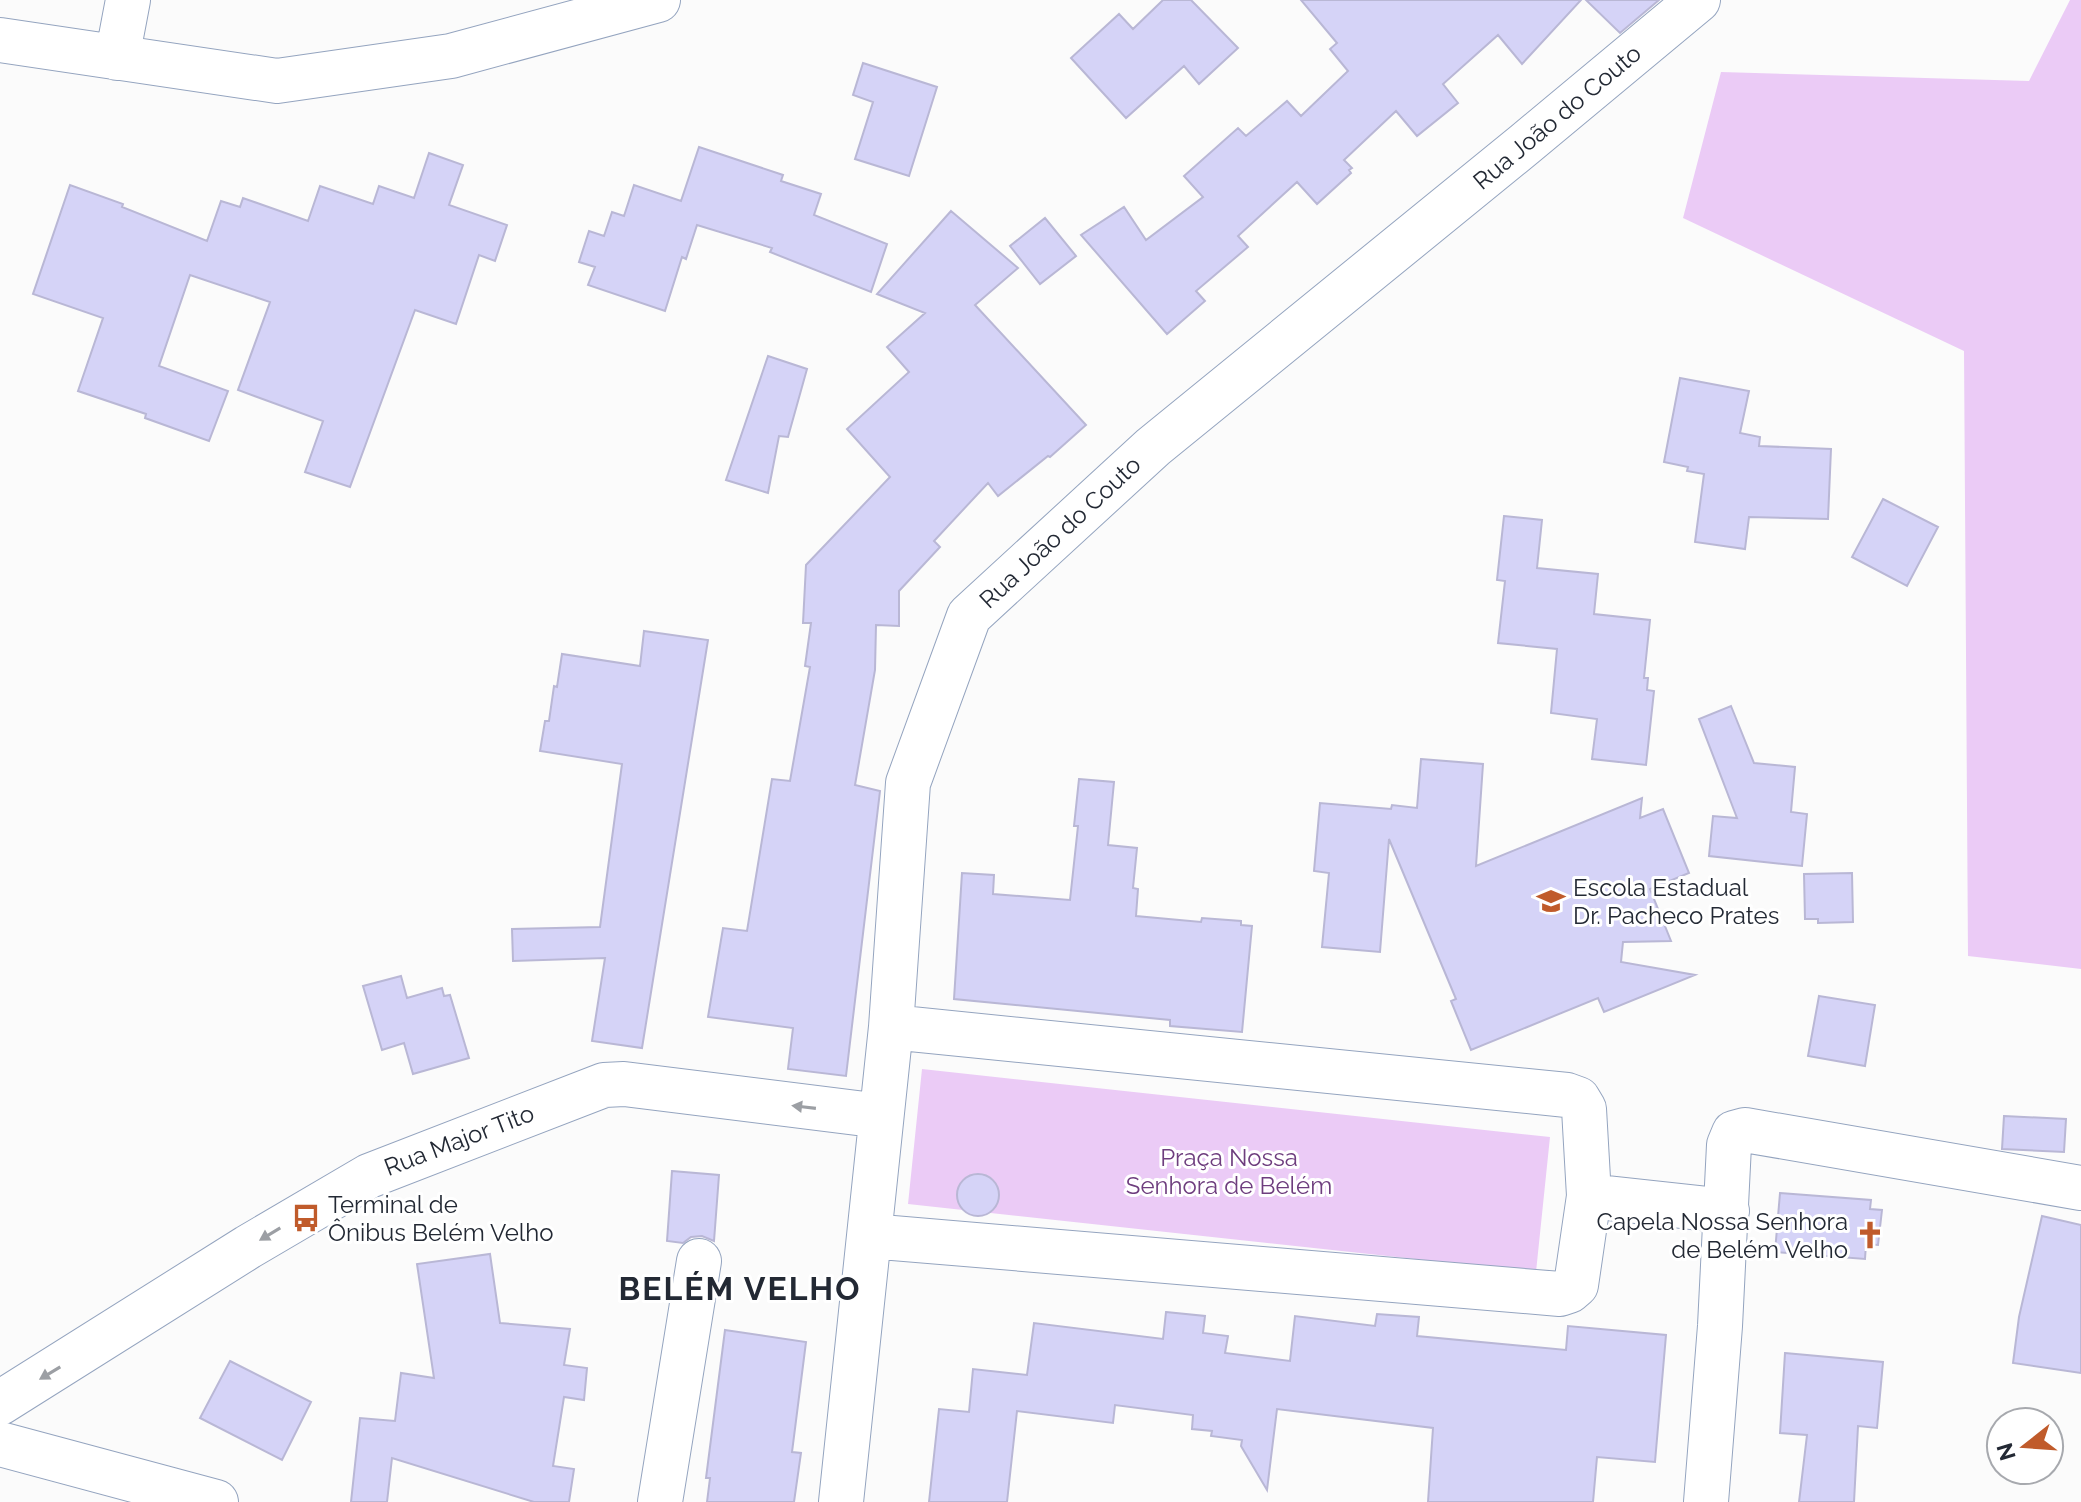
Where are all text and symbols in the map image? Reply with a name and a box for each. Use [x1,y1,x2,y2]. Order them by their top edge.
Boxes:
street label: Rua João do Couto [1467,38,1647,196]
street label: Rua João do Couto [973,450,1147,614]
place label: Escola Estadual Dr. Pacheco Prates [1573,873,1779,930]
school or university icon: Escola Estadual Dr. Pacheco Prates [1536,886,1566,916]
street label: Rua Major Tito [380,1098,538,1182]
one-way arrow [791,1100,816,1113]
park label: Praça Nossa Senhora de Belém [1126,1143,1332,1200]
place label: Terminal de Ônibus Belém Velho [328,1190,554,1247]
bus stop icon: Terminal de Ônibus Belém Velho [291,1203,321,1233]
place label: Capela Nossa Senhora de Belém Velho [1596,1207,1848,1264]
church icon: Capela Nossa Senhora de Belém Velho [1855,1220,1885,1250]
one-way arrow [259,1227,281,1241]
district label: BELÉM VELHO [619,1270,861,1307]
one-way arrow [39,1366,61,1380]
north arrow [1985,1406,2065,1486]
text: N [1991,1440,2021,1464]

